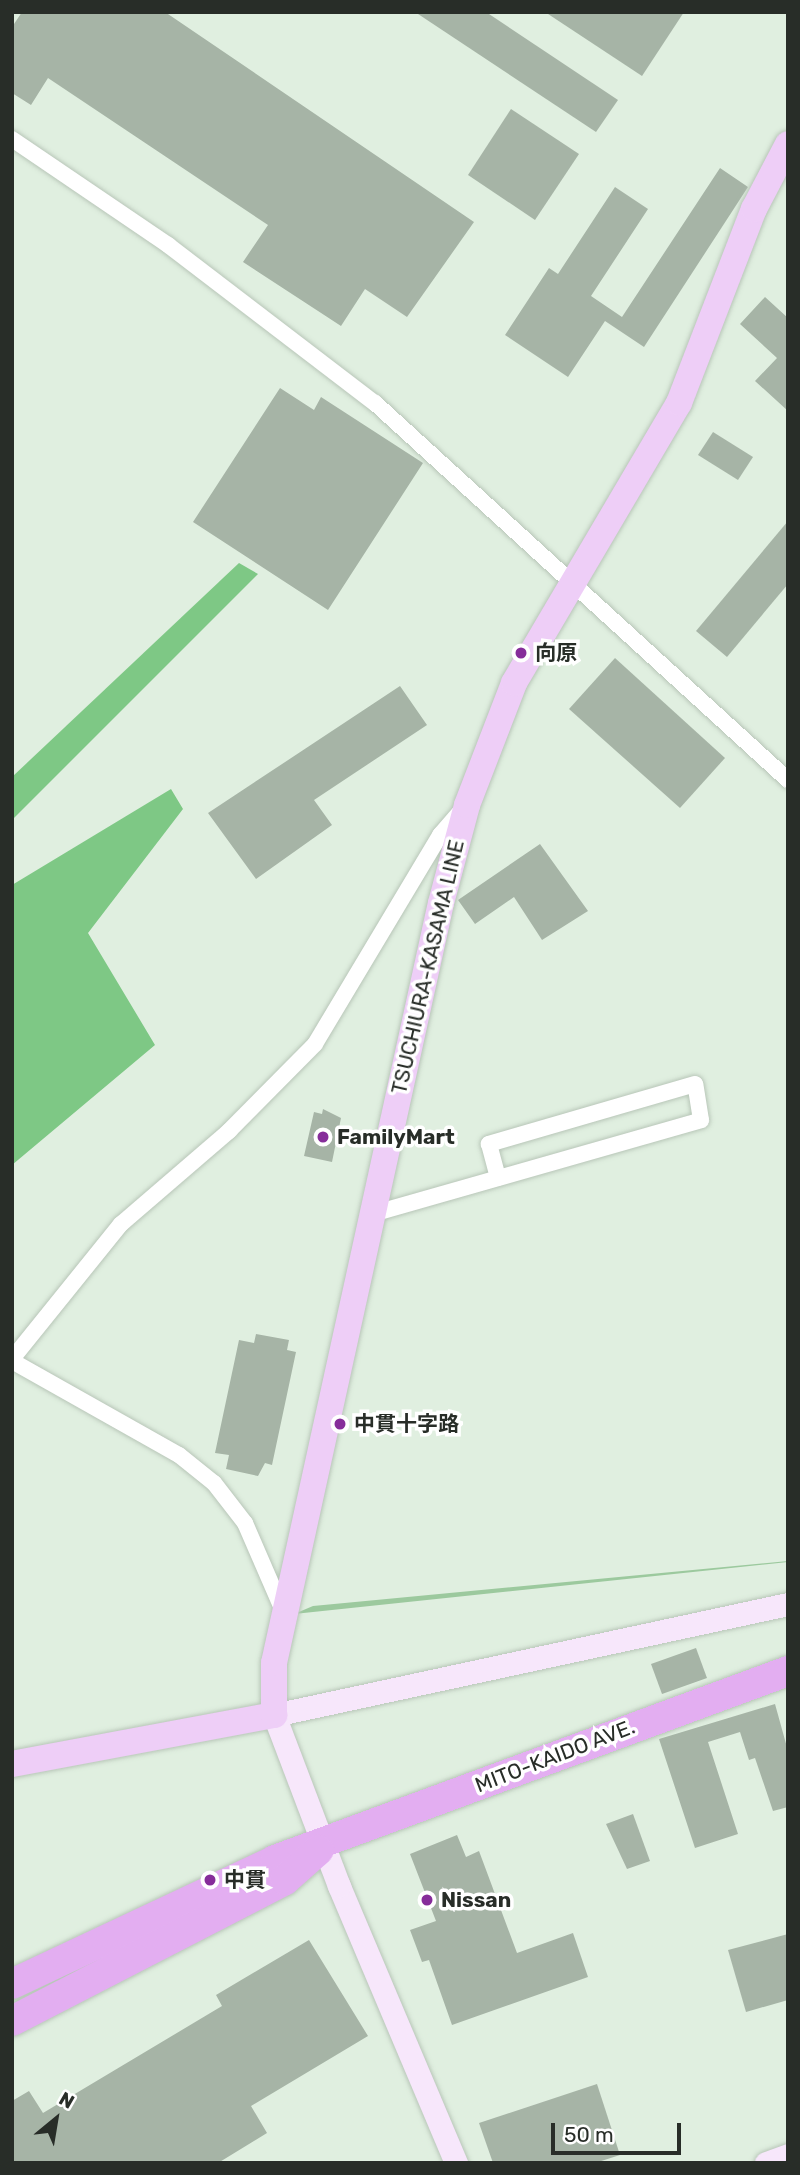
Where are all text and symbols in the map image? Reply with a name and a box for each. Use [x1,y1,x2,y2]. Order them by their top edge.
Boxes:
place label: 向原 [535,640,577,666]
marker: 向原 [513,645,529,661]
street label: TSUCHIURA-KASAMA LINE [386,837,470,1097]
place label: FamilyMart [337,1124,455,1150]
marker: FamilyMart [315,1129,331,1145]
place label: 中貫十字路 [354,1411,459,1437]
marker: 中貫十字路 [332,1416,348,1432]
street label: MITO-KAIDO AVE. [471,1714,639,1798]
place label: 中貫 [224,1867,266,1893]
marker: 中貫 [202,1872,218,1888]
place label: Nissan [441,1887,511,1913]
marker: Nissan [419,1892,435,1908]
north arrow [21,2084,91,2154]
text: N [55,2087,78,2114]
scale bar [555,2108,684,2152]
text: 50 m [564,2122,614,2147]

